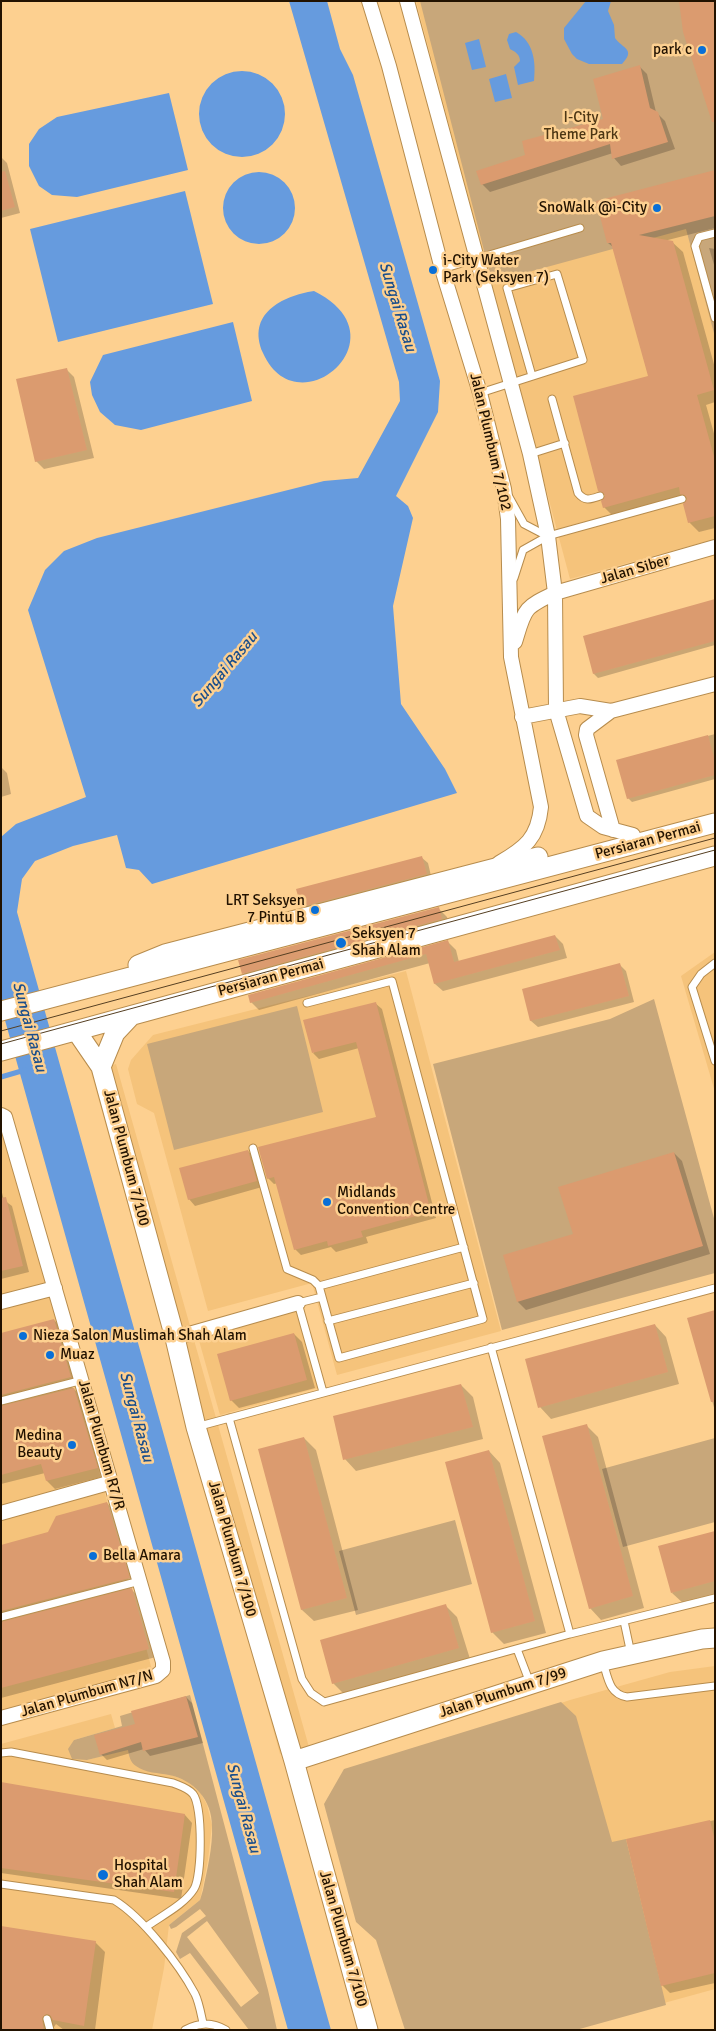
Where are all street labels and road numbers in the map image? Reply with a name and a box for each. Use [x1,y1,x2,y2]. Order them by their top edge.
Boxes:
street label: Jalan Plumbum 7/102 [465,372,515,512]
street label: Jalan Siber [598,552,672,588]
street label: Persiaran Permai [593,818,703,864]
street label: Persiaran Permai [216,955,326,1001]
street label: Jalan Plumbum 7/100 [99,1088,153,1228]
street label: Jalan Plumbum R7/R [74,1378,128,1512]
street label: Jalan Plumbum 7/100 [204,1479,260,1619]
street label: Jalan Plumbum 7/99 [437,1664,569,1722]
street label: Jalan Plumbum N7/N [19,1667,155,1721]
street label: Jalan Plumbum 7/100 [315,1869,371,2009]

